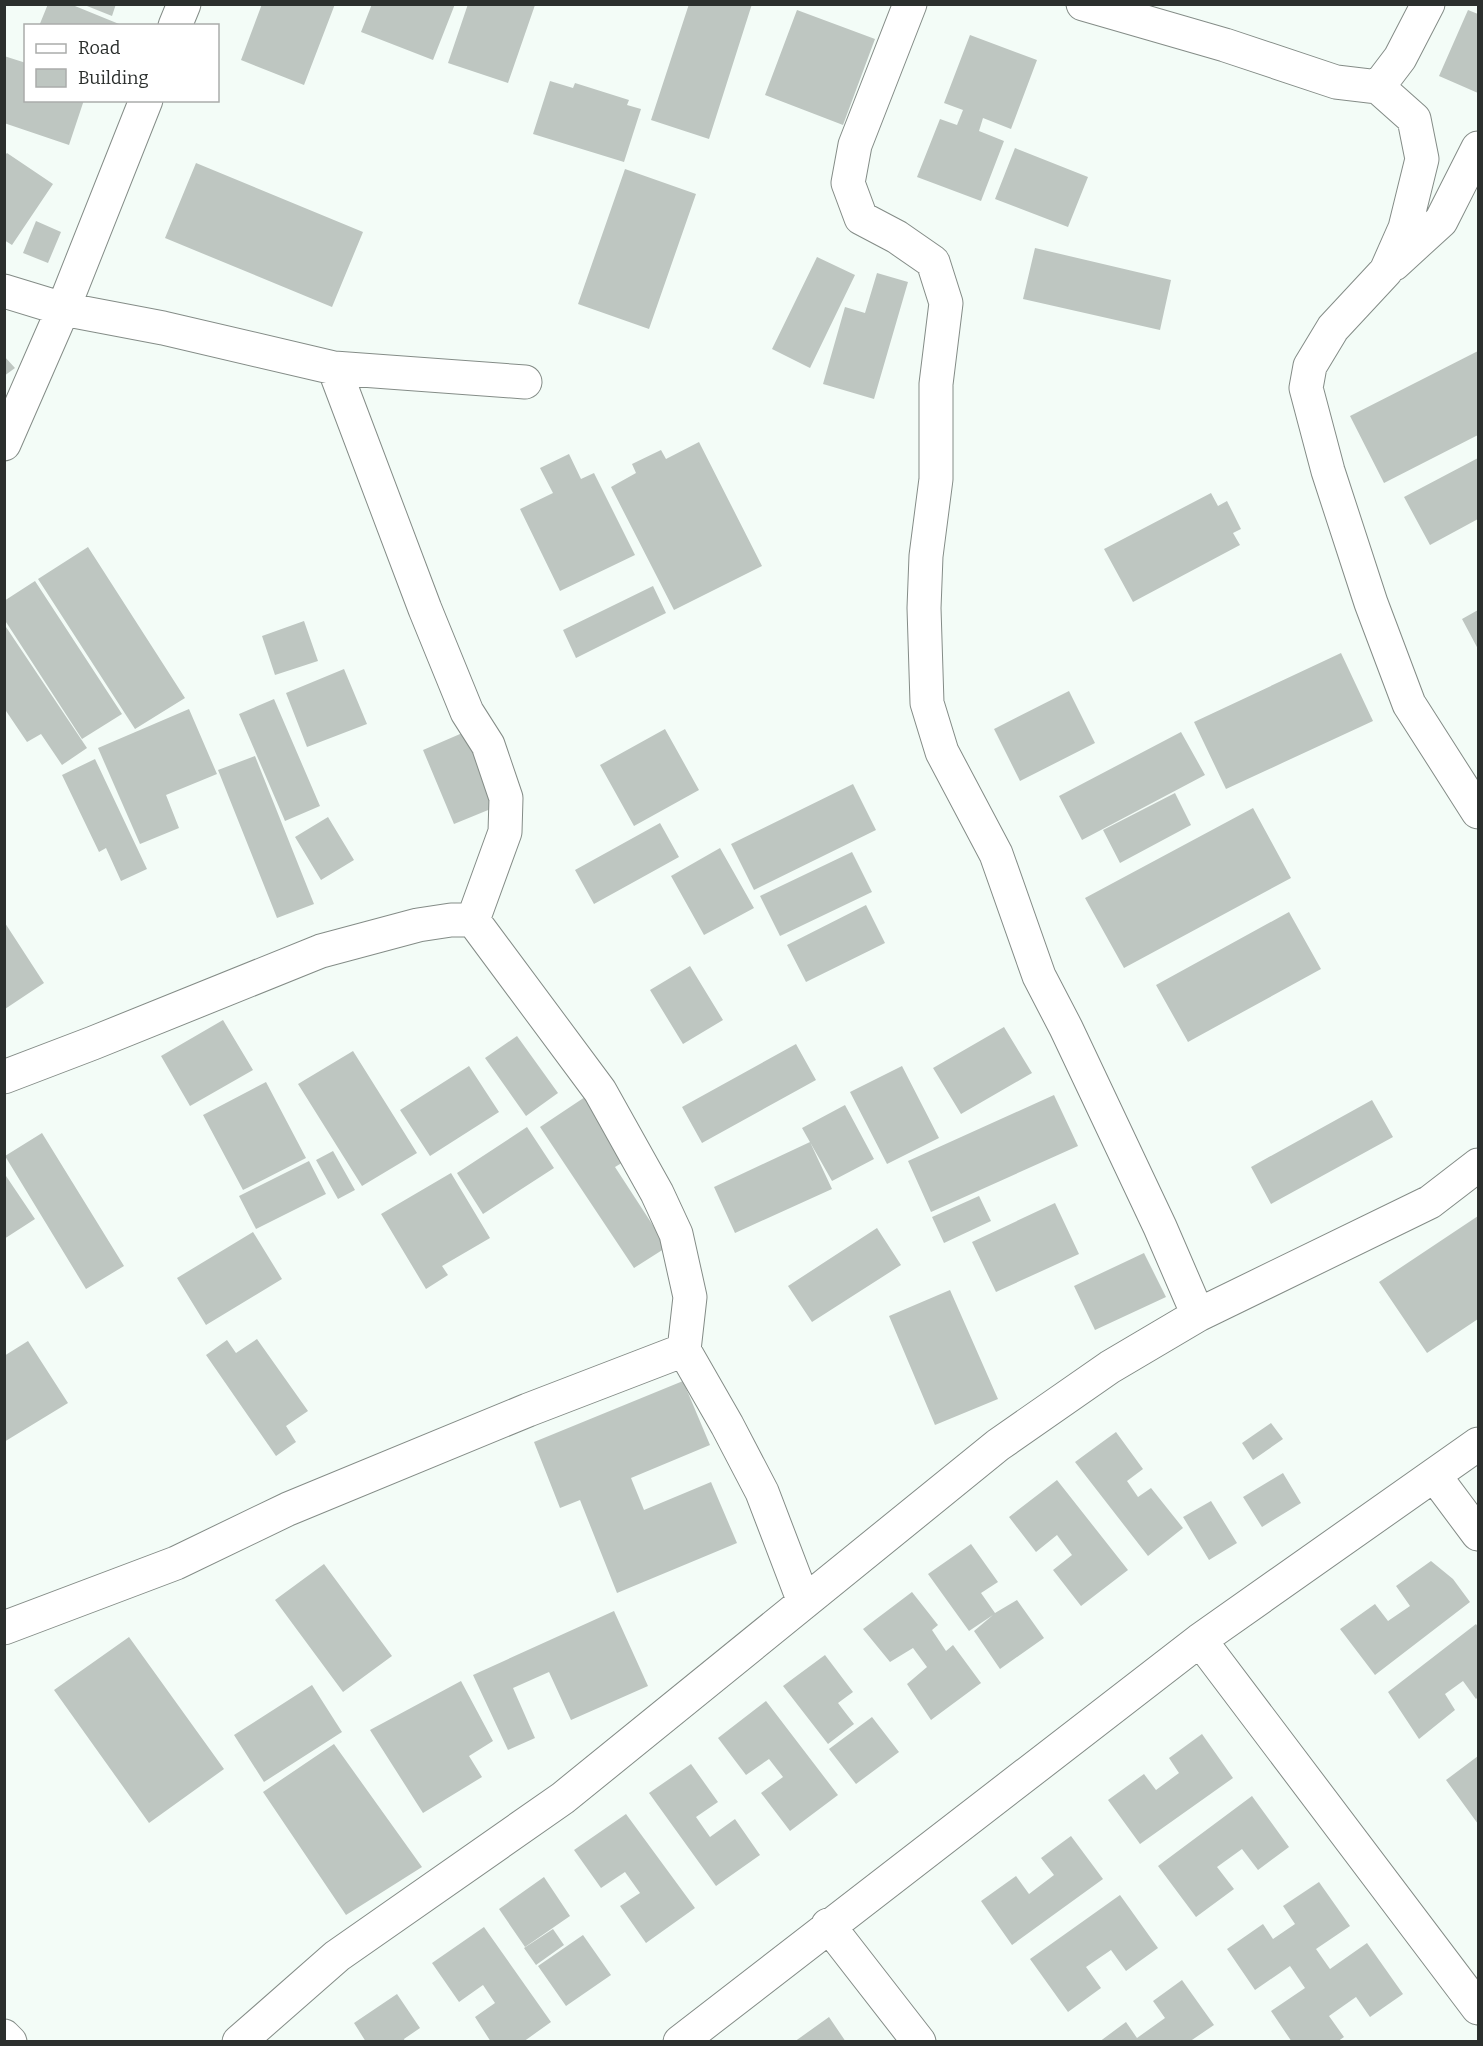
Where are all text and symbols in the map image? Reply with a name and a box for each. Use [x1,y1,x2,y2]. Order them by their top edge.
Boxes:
legend [24,24,219,102]
text: Road [78,37,121,59]
text: Building [78,67,149,89]

